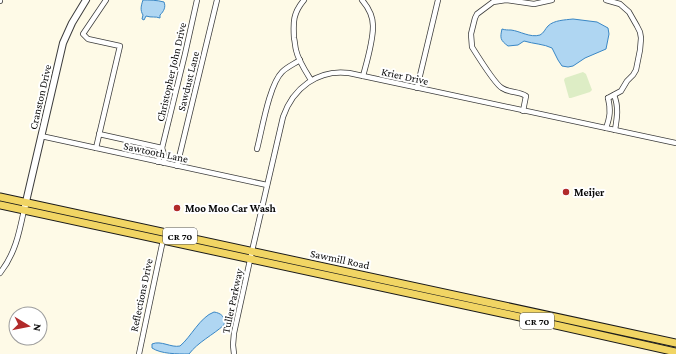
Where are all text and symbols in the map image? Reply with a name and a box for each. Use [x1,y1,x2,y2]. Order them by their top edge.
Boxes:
street label: Christopher John Drive [154,21,189,123]
street label: Sawdust Lane [175,50,201,112]
street label: Cranston Drive [27,63,53,131]
street label: Krier Drive [380,65,430,87]
street label: Sawtooth Lane [123,139,190,165]
place label: Meijer [574,186,605,199]
marker: Meijer [561,187,571,197]
place label: Moo Moo Car Wash [185,202,277,214]
marker: Moo Moo Car Wash [172,203,182,213]
road number: CR 70 [163,228,197,244]
street label: Sawmill Road [309,247,371,271]
street label: Reflections Drive [127,257,155,333]
street label: Tuller Parkway [219,267,246,335]
north arrow [8,306,48,346]
road number: CR 70 [520,313,554,329]
text: N [31,323,44,333]

